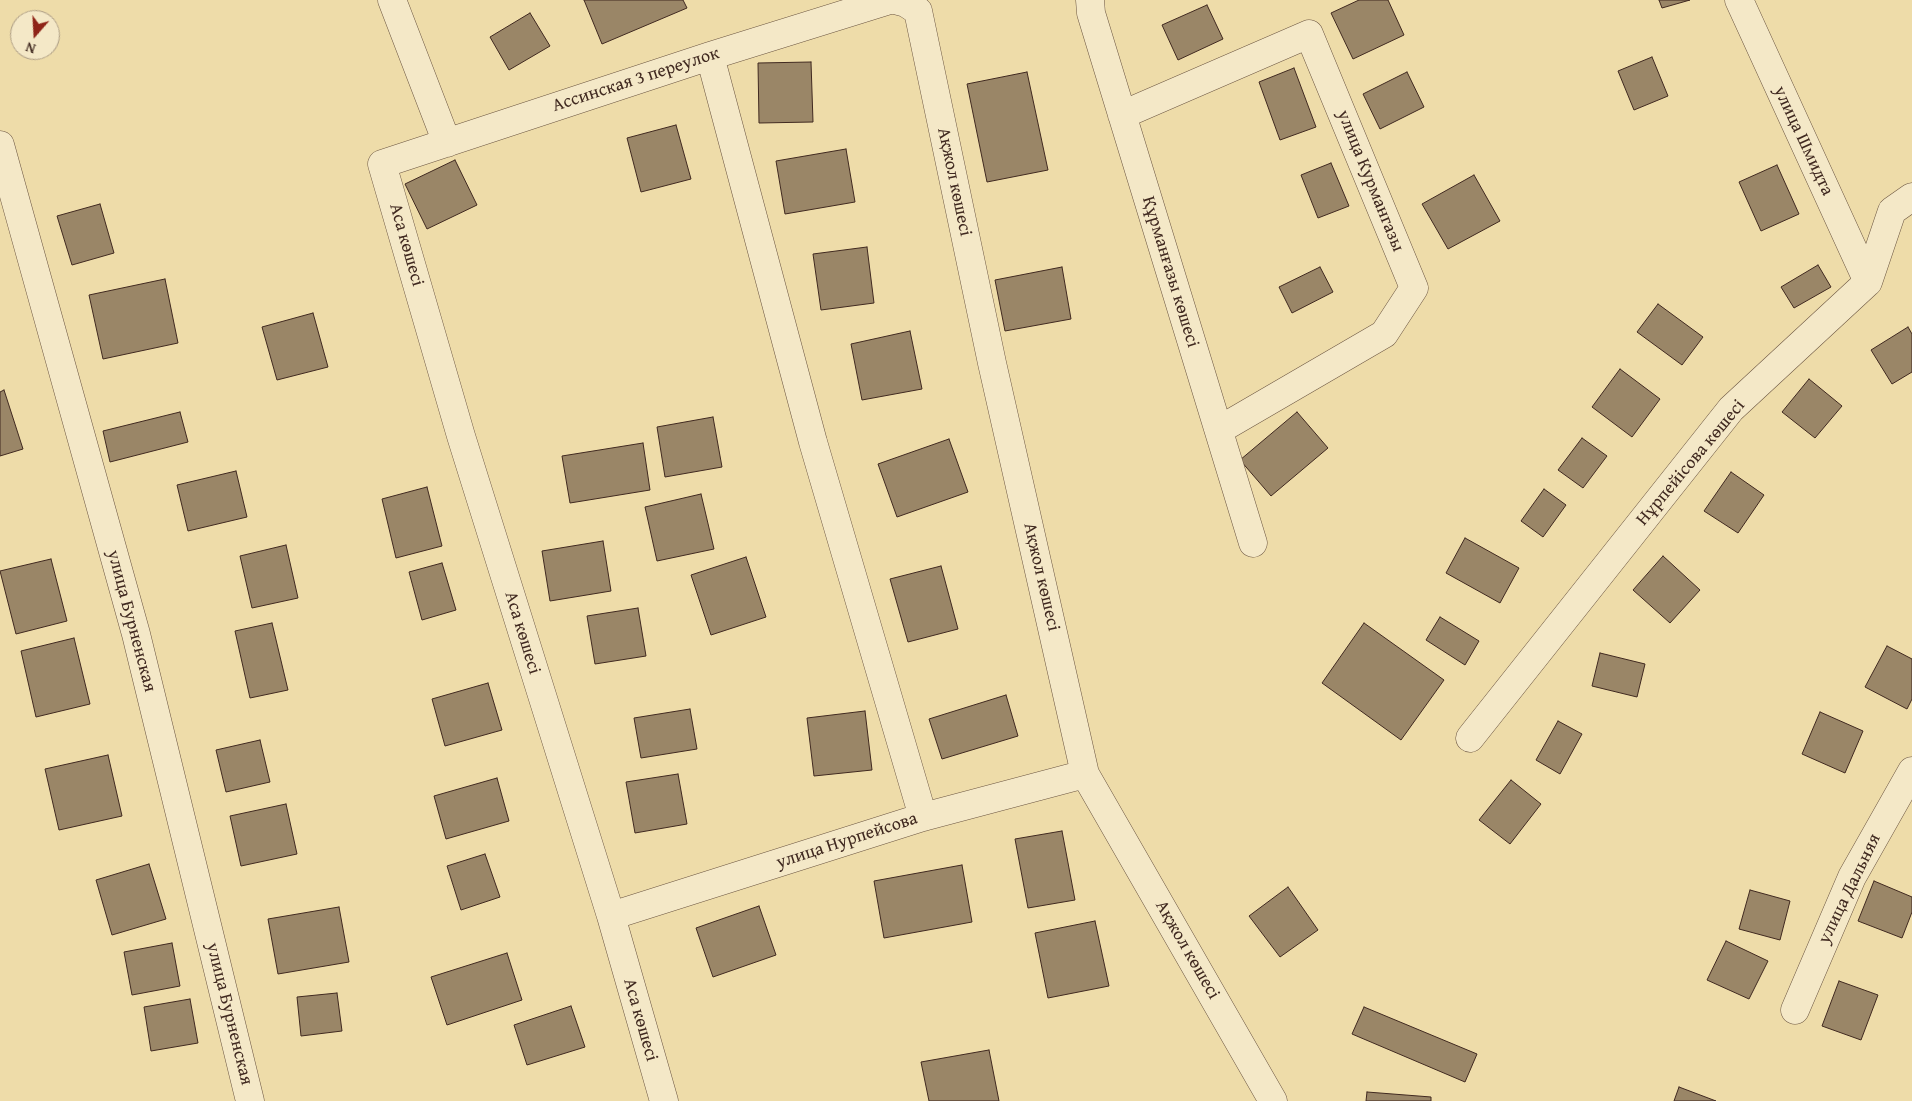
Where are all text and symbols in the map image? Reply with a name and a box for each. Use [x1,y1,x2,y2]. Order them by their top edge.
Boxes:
north arrow [10,10,60,60]
text: N [23,37,38,59]
street label: Ассинская 3 переулок [550,43,722,117]
street label: улица Шмидта [1768,83,1838,199]
street label: улица Курмангазы [1332,107,1408,255]
street label: Ақжол көшесі [932,126,976,238]
street label: Құрманғазы көшесі [1137,194,1203,350]
street label: Аса көшесі [384,201,428,289]
street label: Нұрпейісова көшесі [1632,396,1750,530]
street label: Ақжол көшесі [1018,521,1064,633]
street label: улица Бурненская [102,548,160,694]
street label: Аса көшесі [499,589,545,677]
street label: улица Нурпейсова [774,808,920,874]
street label: улица Дальняя [1814,830,1886,948]
street label: Ақжол көшесі [1150,897,1224,1003]
street label: улица Бурненская [201,941,257,1087]
street label: Аса көшесі [618,976,662,1064]

